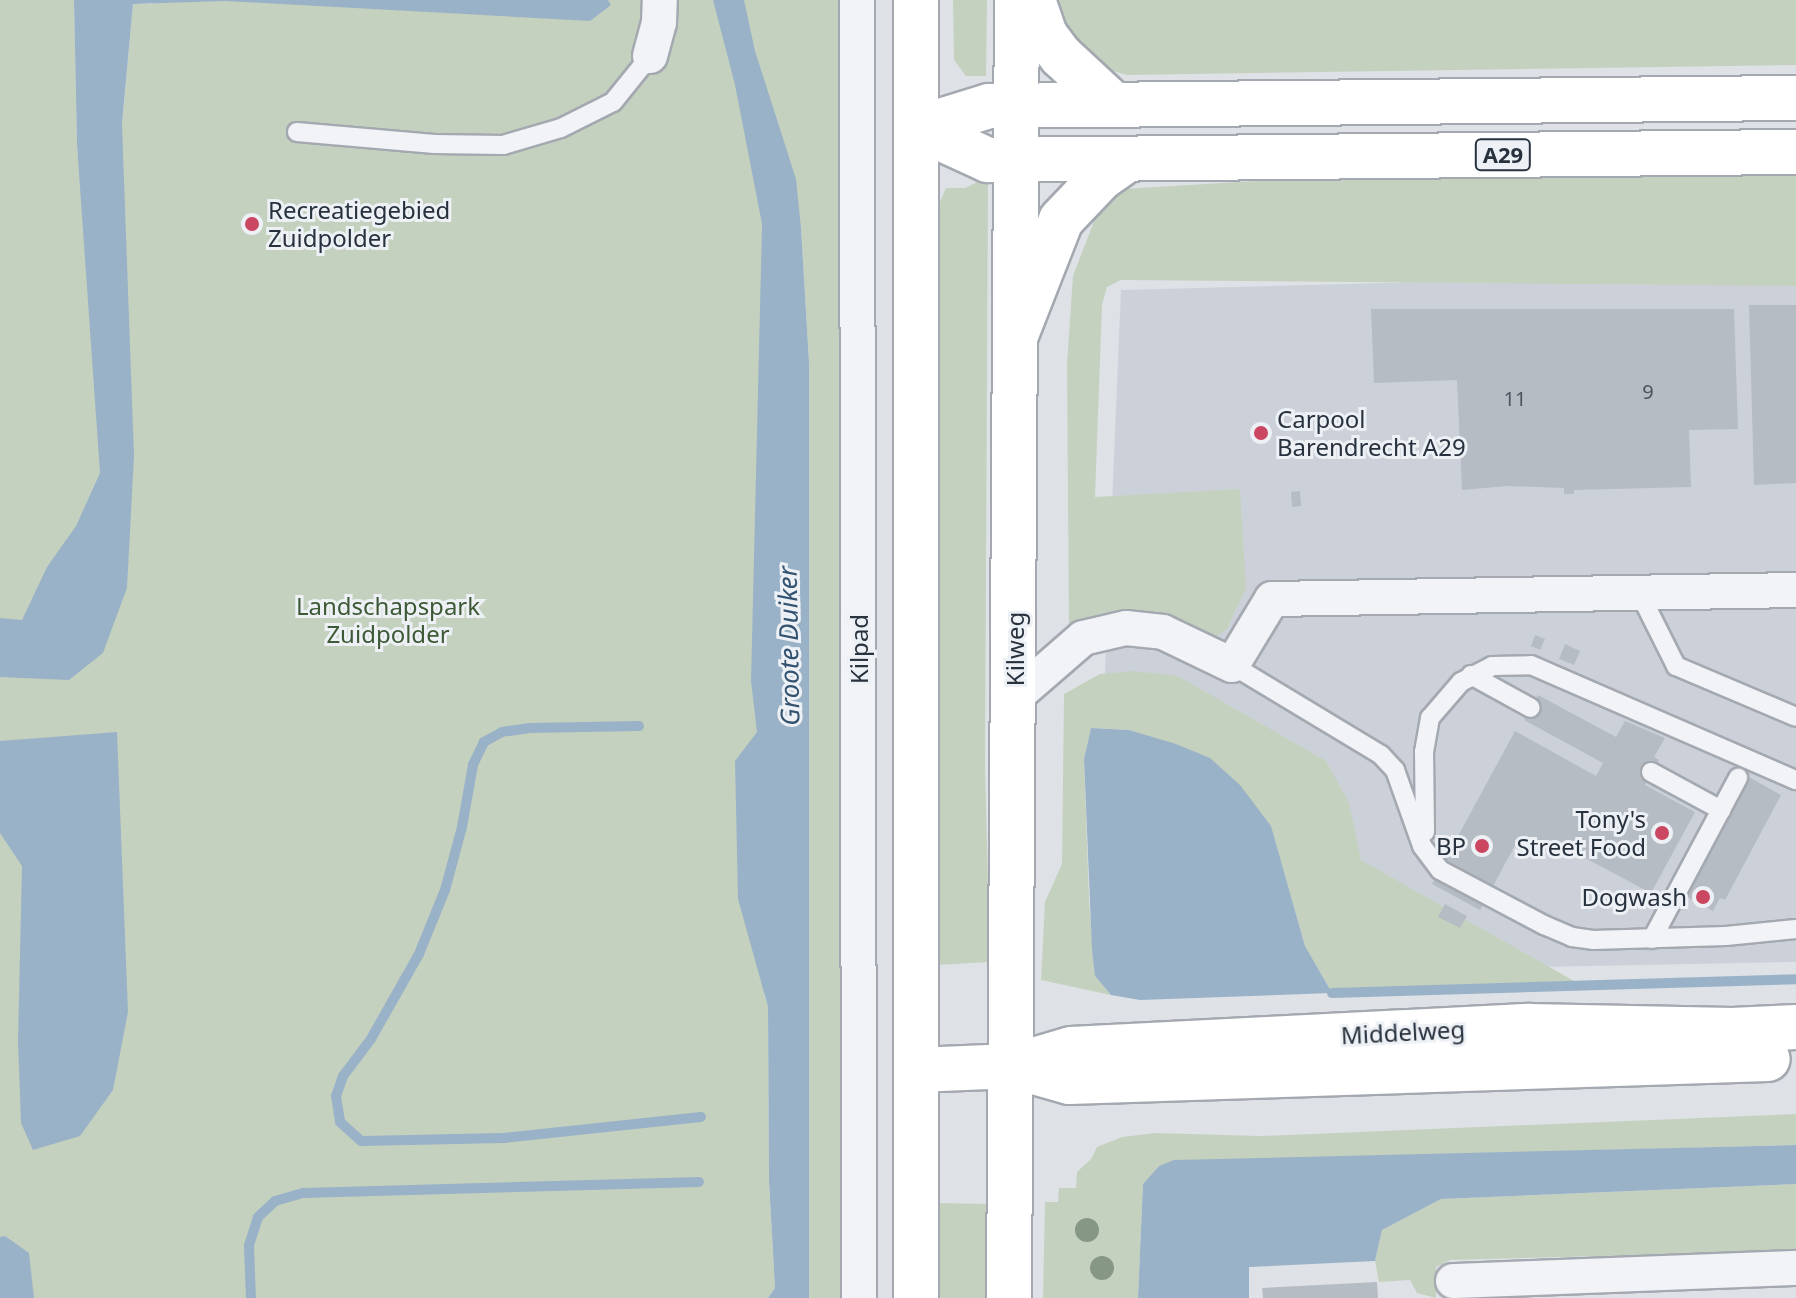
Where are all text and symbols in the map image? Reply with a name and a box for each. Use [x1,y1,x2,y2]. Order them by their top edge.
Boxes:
road number: A29 [1473,137,1533,173]
place label: Recreatiegebied Zuidpolder [268,196,450,252]
marker: Recreatiegebied Zuidpolder [243,215,261,233]
house number: 9 [1642,379,1654,403]
house number: 11 [1504,386,1526,410]
place label: Carpool Barendrecht A29 [1277,405,1466,461]
marker: Carpool Barendrecht A29 [1252,424,1270,442]
water label: Groote Duiker [772,566,806,726]
park label: Landschapspark Zuidpolder [296,592,480,648]
street label: Kilweg [1001,612,1029,686]
street label: Kilpad [845,614,873,684]
place label: Tony's Street Food [1516,805,1646,861]
marker: Tony's Street Food [1653,824,1671,842]
place label: BP [1436,832,1466,860]
marker: BP [1473,837,1491,855]
place label: Dogwash [1582,883,1687,911]
marker: Dogwash [1694,888,1712,906]
street label: Middelweg [1340,1014,1466,1050]

